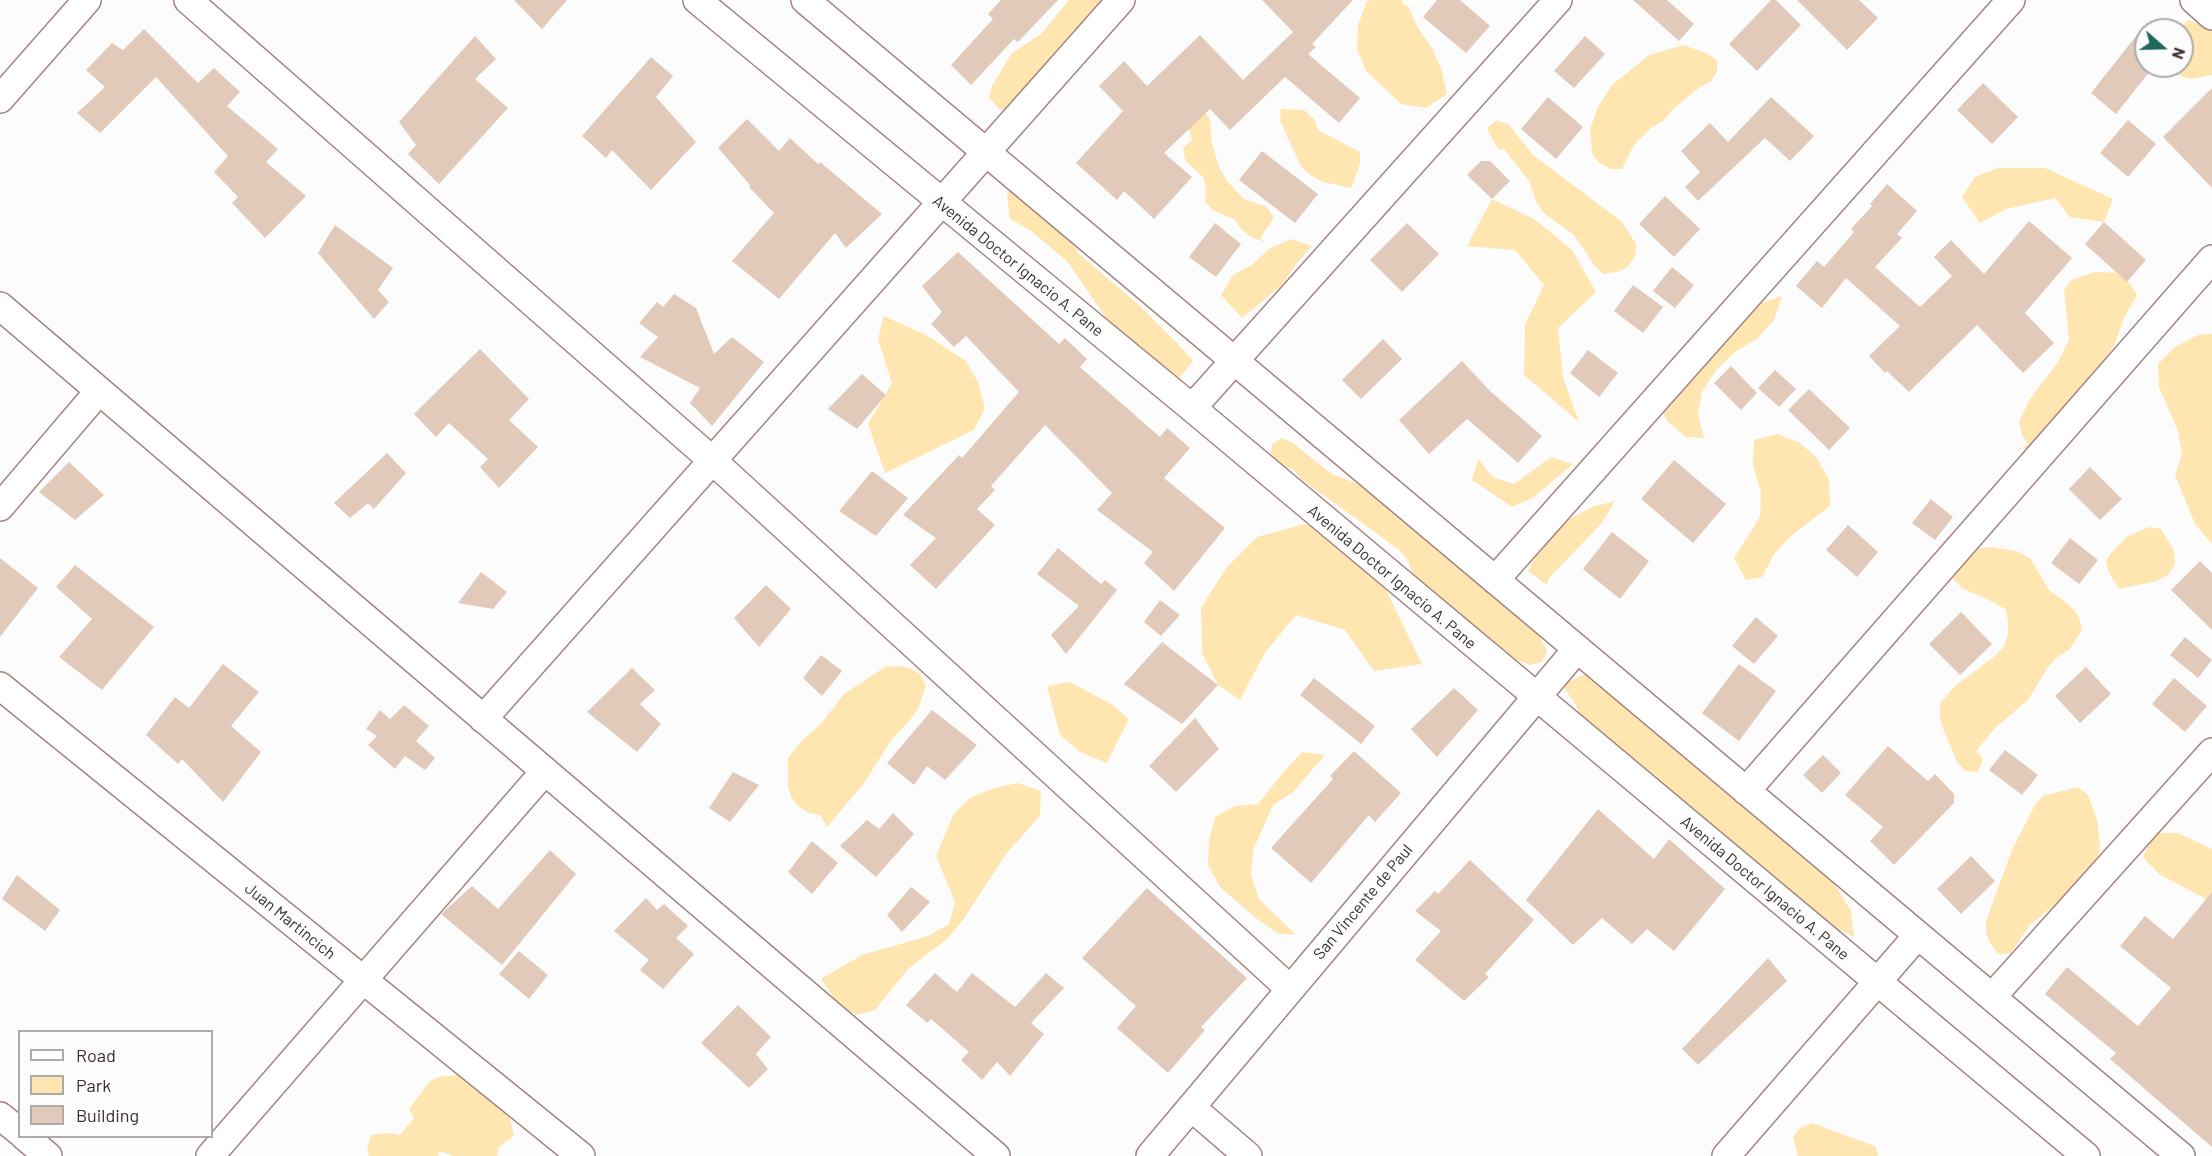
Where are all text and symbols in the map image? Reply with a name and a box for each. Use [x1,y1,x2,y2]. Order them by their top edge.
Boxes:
north arrow [2134,18,2194,78]
text: N [2169,45,2190,62]
street label: Avenida Doctor Ignacio A. Pane [929,191,1107,341]
street label: Avenida Doctor Ignacio A. Pane [1304,501,1480,653]
street label: Avenida Doctor Ignacio A. Pane [1677,812,1853,964]
street label: San Vincente de Paul [1309,841,1417,963]
street label: Juan Martincich [241,879,339,963]
legend [18,1030,213,1138]
text: Road [76,1044,116,1066]
text: Park [76,1074,111,1096]
text: Building [76,1104,139,1126]

